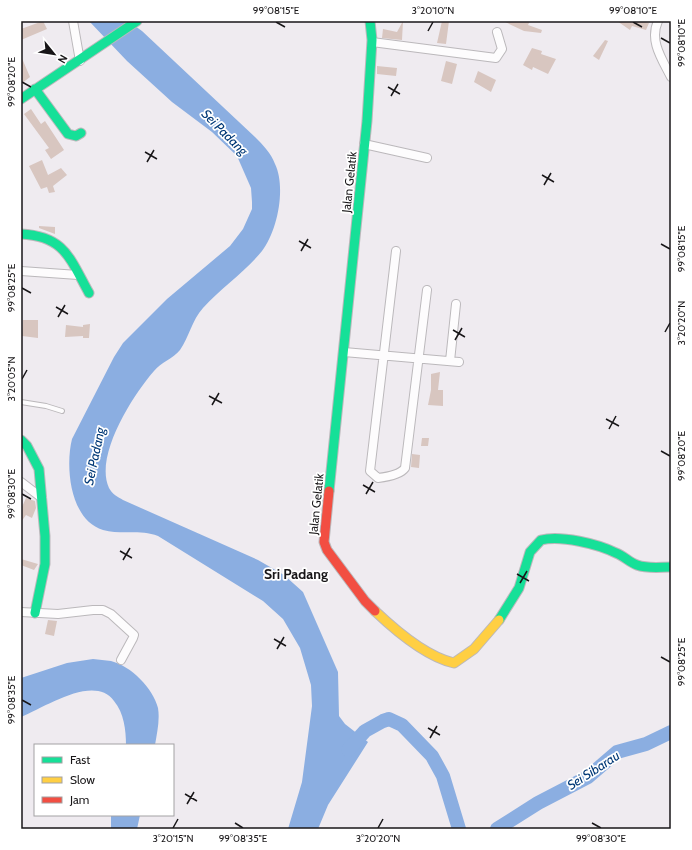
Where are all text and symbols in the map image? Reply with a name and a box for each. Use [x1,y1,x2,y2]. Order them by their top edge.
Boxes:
text: 99°08'15"E [253,4,300,17]
text: 3°20'10"N [412,4,454,17]
text: 99°08'10"E [609,4,657,17]
text: 99°08'10"E [675,19,688,67]
north arrow [34,34,74,74]
text: N [55,52,71,66]
text: 99°08'20"E [5,57,18,107]
water label: Sei Padang [199,106,252,159]
street label: Jalan Gelatik [338,150,360,214]
text: 99°08'15"E [675,225,688,272]
text: 99°08'25"E [5,263,18,312]
text: 3°20'20"N [675,301,688,345]
text: 3°20'05"N [5,357,18,401]
water label: Sei Padang [80,425,108,486]
text: 99°08'20"E [675,431,688,481]
text: 99°08'30"E [5,468,18,519]
street label: Jalan Gelatik [305,472,327,536]
district label: Sri Padang [264,565,328,583]
text: 99°08'25"E [675,637,688,686]
text: 99°08'35"E [5,675,18,724]
legend [34,744,174,816]
water label: Sei Sibarau [564,747,623,793]
text: Fast [70,752,90,767]
text: Slow [70,772,95,787]
text: Jam [69,792,89,807]
text: 3°20'15"N [152,832,194,845]
text: 99°08'35"E [219,832,268,845]
text: 3°20'20"N [356,832,400,845]
text: 99°08'30"E [576,832,627,845]

